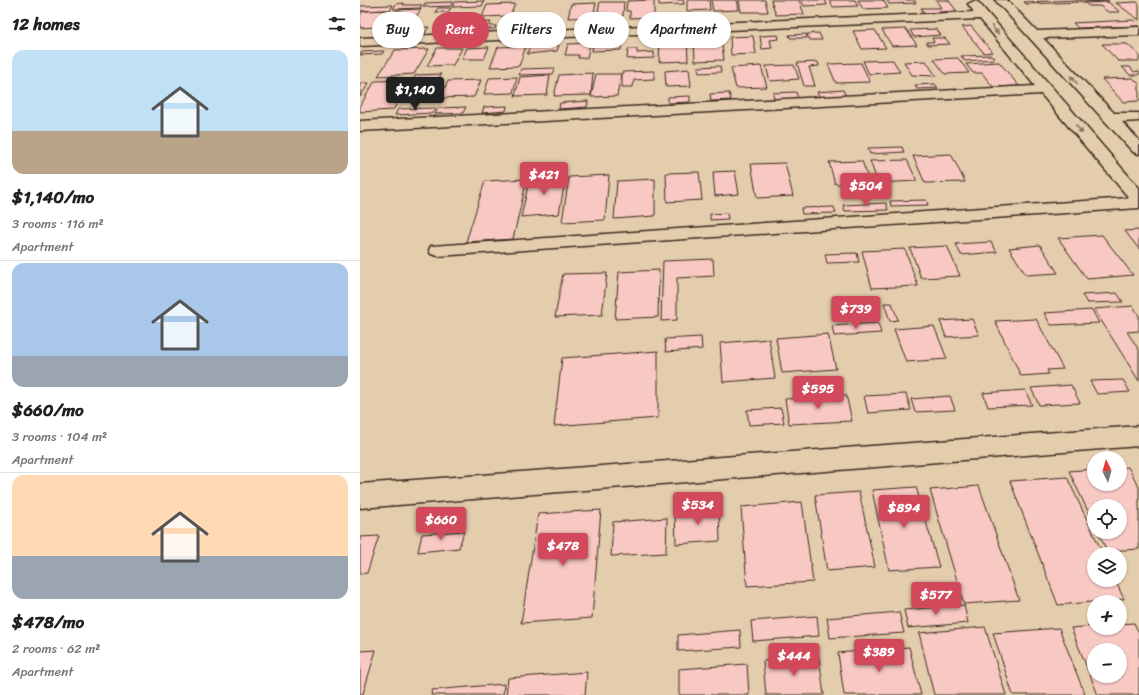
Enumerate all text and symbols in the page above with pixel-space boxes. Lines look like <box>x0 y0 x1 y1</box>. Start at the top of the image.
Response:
text: 12 homes <box>12 9 80 39</box>
chip: Buy <box>372 12 424 48</box>
chip: Rent <box>432 12 489 48</box>
chip: Filters <box>497 12 566 48</box>
chip: New <box>574 12 629 48</box>
chip: Apartment <box>637 12 731 48</box>
icon: filters <box>326 13 348 35</box>
one-way arrow <box>991 24 1000 35</box>
one-way arrow <box>1069 75 1078 85</box>
icon: home <box>144 76 216 148</box>
pin: $1,140 <box>382 77 448 111</box>
text: $1,140 <box>395 78 435 101</box>
one-way arrow <box>1074 124 1083 135</box>
pin: $421 <box>520 162 568 196</box>
text: $421 <box>529 163 559 186</box>
pin: $504 <box>842 173 890 207</box>
text: $504 <box>849 174 883 197</box>
text: $1,140/mo <box>12 182 94 212</box>
text: 3 rooms · 116 m² <box>12 212 104 235</box>
text: Apartment <box>12 235 73 258</box>
icon: home <box>144 289 216 361</box>
pin: $739 <box>832 296 880 330</box>
text: $739 <box>840 297 872 320</box>
pin: $595 <box>794 376 842 410</box>
text: $595 <box>802 377 834 400</box>
text: $660/mo <box>12 395 84 425</box>
text: 3 rooms · 104 m² <box>12 425 107 448</box>
text: Apartment <box>12 448 73 471</box>
north arrow <box>1087 451 1127 491</box>
map controls <box>1087 451 1127 683</box>
pin: $534 <box>674 492 722 526</box>
text: $534 <box>682 493 714 516</box>
pin: $894 <box>880 495 928 529</box>
text: $894 <box>888 496 920 519</box>
button: locate <box>1087 499 1127 539</box>
icon: home <box>144 501 216 573</box>
pin: $660 <box>417 507 465 541</box>
text: $660 <box>425 508 457 531</box>
pin: $478 <box>539 533 587 567</box>
text: $478 <box>547 534 579 557</box>
button: layers <box>1087 547 1127 587</box>
pin: $577 <box>912 582 960 616</box>
text: $577 <box>920 583 952 606</box>
button: + <box>1087 595 1127 635</box>
text: $478/mo <box>12 607 84 637</box>
text: 2 rooms · 62 m² <box>12 637 100 660</box>
pin: $389 <box>855 639 903 673</box>
text: $389 <box>863 640 895 663</box>
pin: $444 <box>770 643 818 677</box>
button: − <box>1087 643 1127 683</box>
text: $444 <box>777 644 811 667</box>
text: Apartment <box>12 660 73 683</box>

